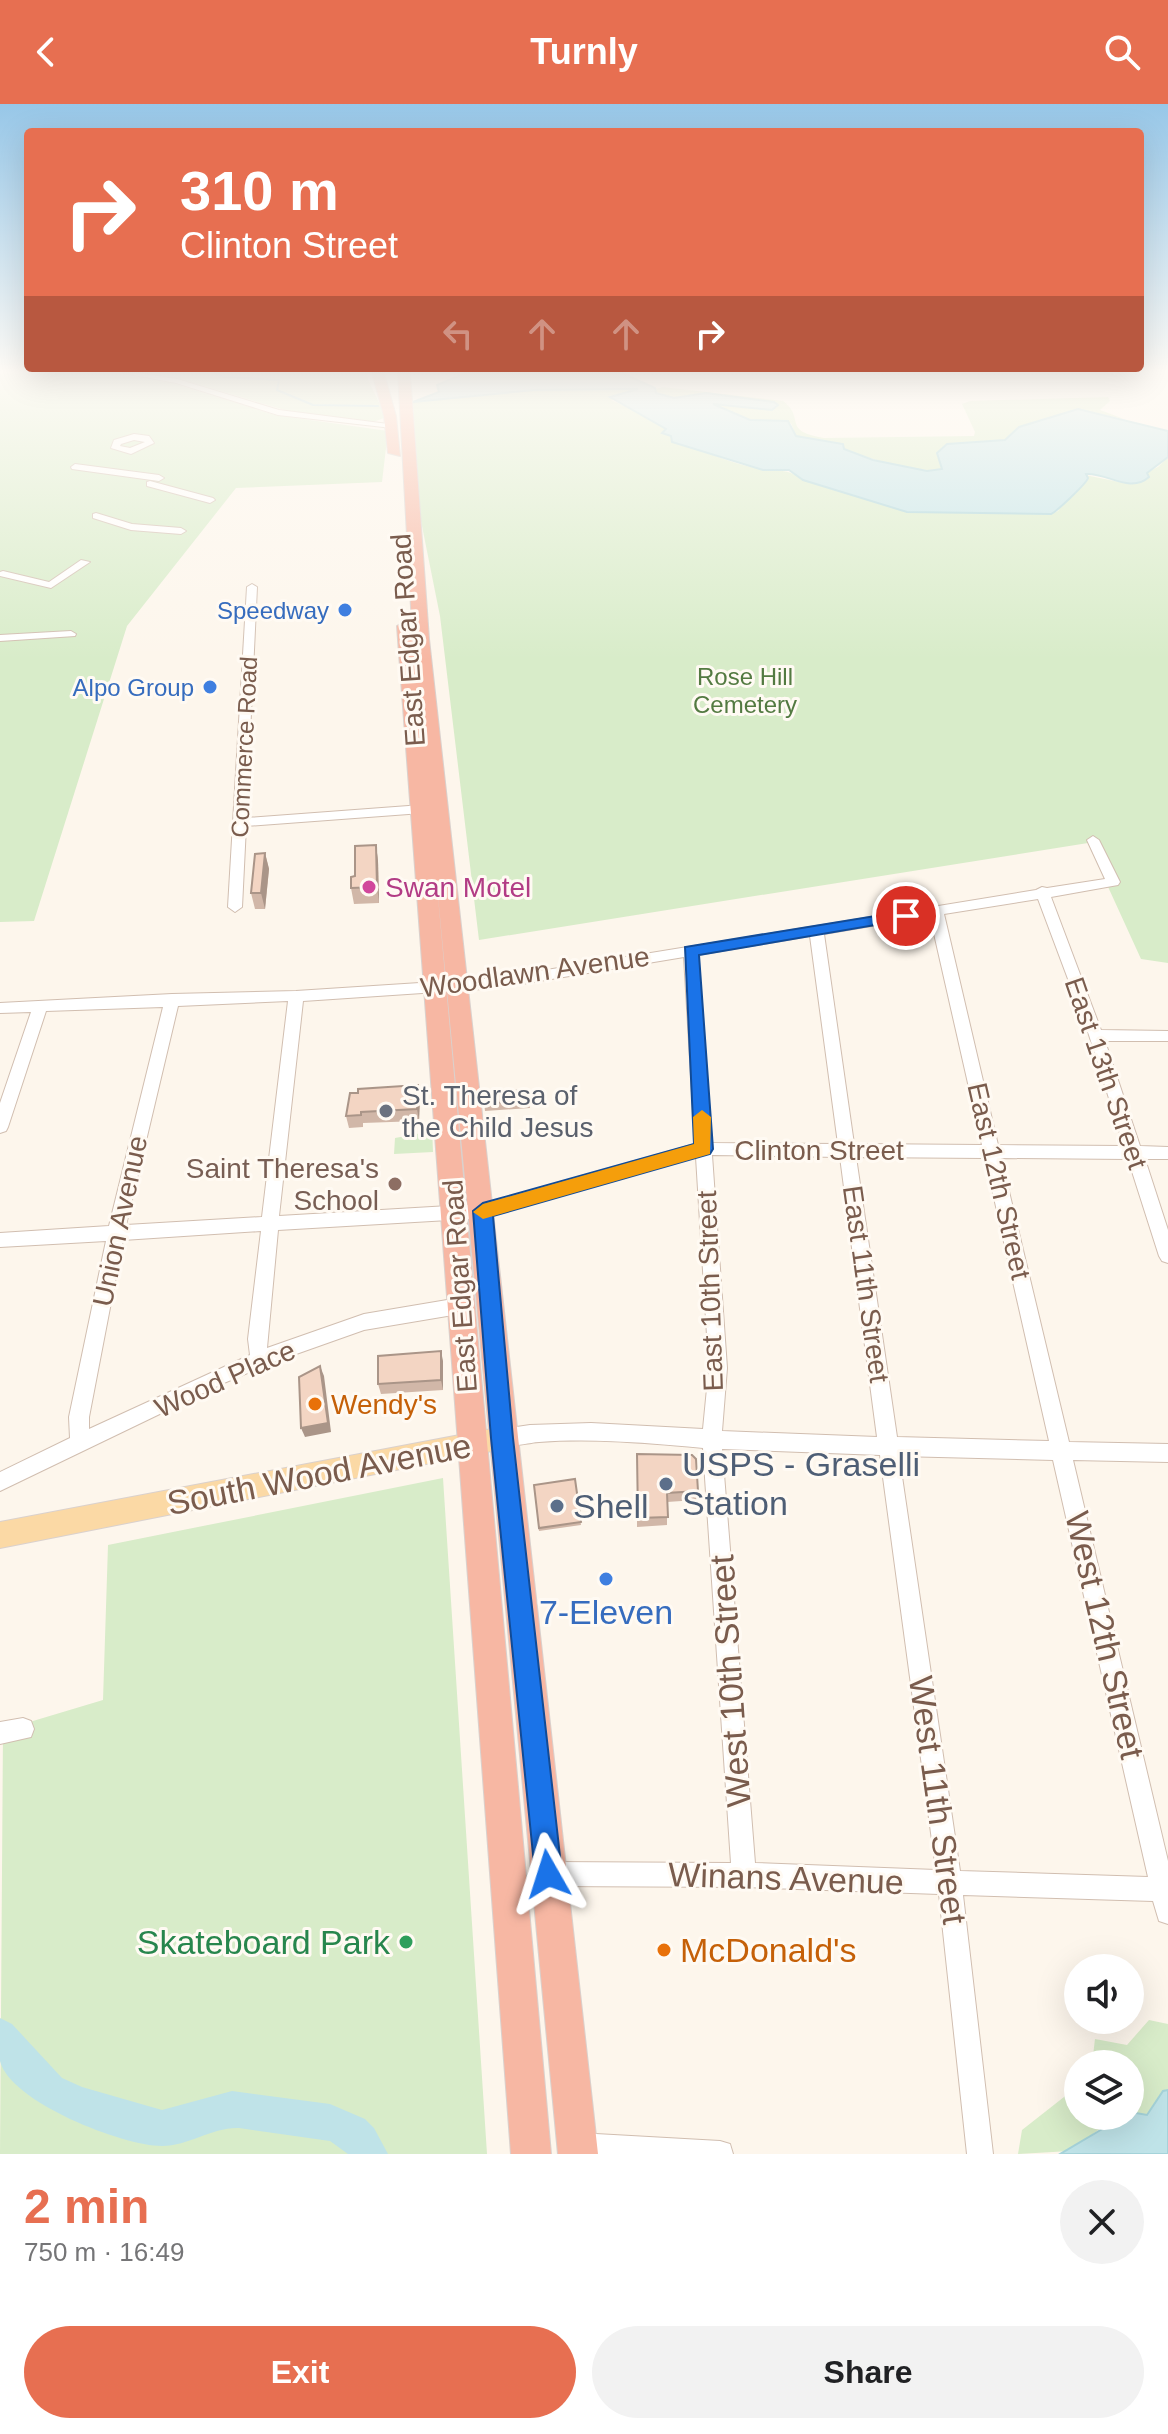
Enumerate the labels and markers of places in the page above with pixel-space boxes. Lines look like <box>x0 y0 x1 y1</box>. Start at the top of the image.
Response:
place label: Speedway <box>217 597 329 624</box>
marker: Speedway <box>336 601 354 619</box>
place label: Alpo Group <box>73 674 194 701</box>
marker: Alpo Group <box>201 678 219 696</box>
place label: Swan Motel <box>385 872 531 903</box>
marker: Swan Motel <box>360 878 378 896</box>
pin <box>872 882 940 950</box>
place label: St. Theresa of the Child Jesus <box>402 1080 593 1143</box>
marker: St. Theresa of the Child Jesus <box>377 1102 395 1120</box>
place label: Saint Theresa's School <box>186 1153 379 1216</box>
marker: Saint Theresa's School <box>386 1175 404 1193</box>
place label: Wendy's <box>331 1389 437 1420</box>
marker: Wendy's <box>306 1395 324 1413</box>
place label: USPS - Graselli Station <box>682 1445 920 1522</box>
marker: USPS - Graselli Station <box>657 1475 675 1493</box>
place label: Shell <box>573 1487 649 1525</box>
marker: Shell <box>548 1497 566 1515</box>
marker: 7-Eleven <box>597 1570 615 1588</box>
place label: 7-Eleven <box>539 1593 673 1631</box>
place label: Skateboard Park <box>137 1923 391 1961</box>
place label: McDonald's <box>680 1931 857 1969</box>
marker: Skateboard Park <box>397 1933 415 1951</box>
marker: McDonald's <box>655 1941 673 1959</box>

